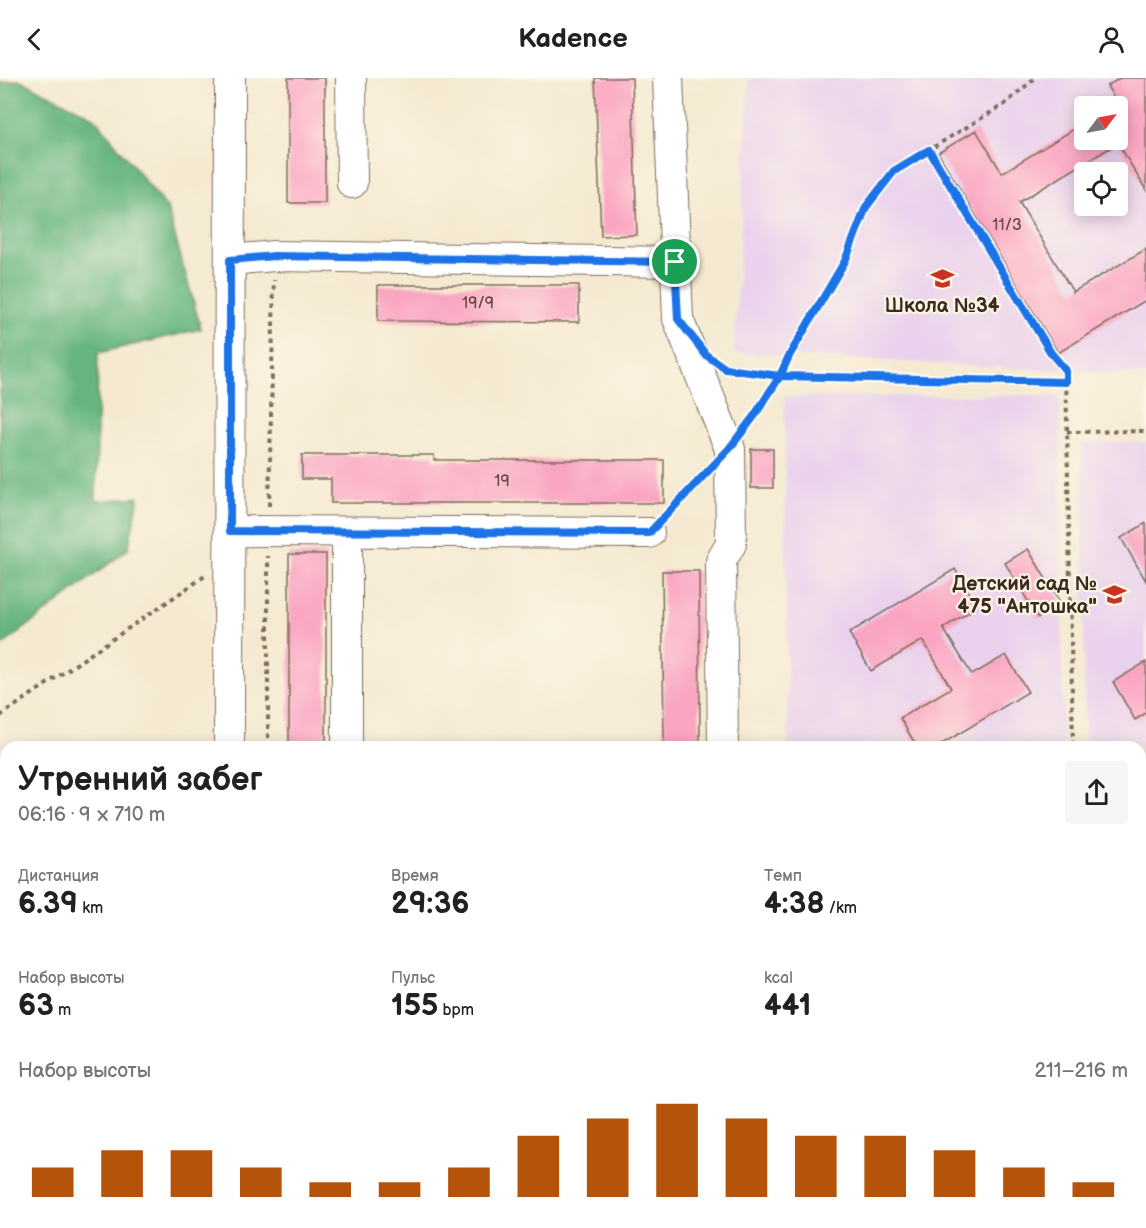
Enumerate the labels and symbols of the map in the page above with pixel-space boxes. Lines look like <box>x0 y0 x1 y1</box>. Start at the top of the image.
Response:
north arrow <box>1074 96 1128 150</box>
house number: 11/3 <box>992 216 1022 235</box>
pin <box>649 236 700 287</box>
school or university icon: Школа №34 <box>929 266 955 292</box>
house number: 19/9 <box>462 294 494 313</box>
place label: Школа №34 <box>884 294 1000 318</box>
house number: 19 <box>494 472 510 491</box>
place label: Детский сад № 475 "Антошка" <box>952 572 1097 619</box>
school or university icon: Детский сад № 475 "Антошка" <box>1102 582 1128 608</box>

